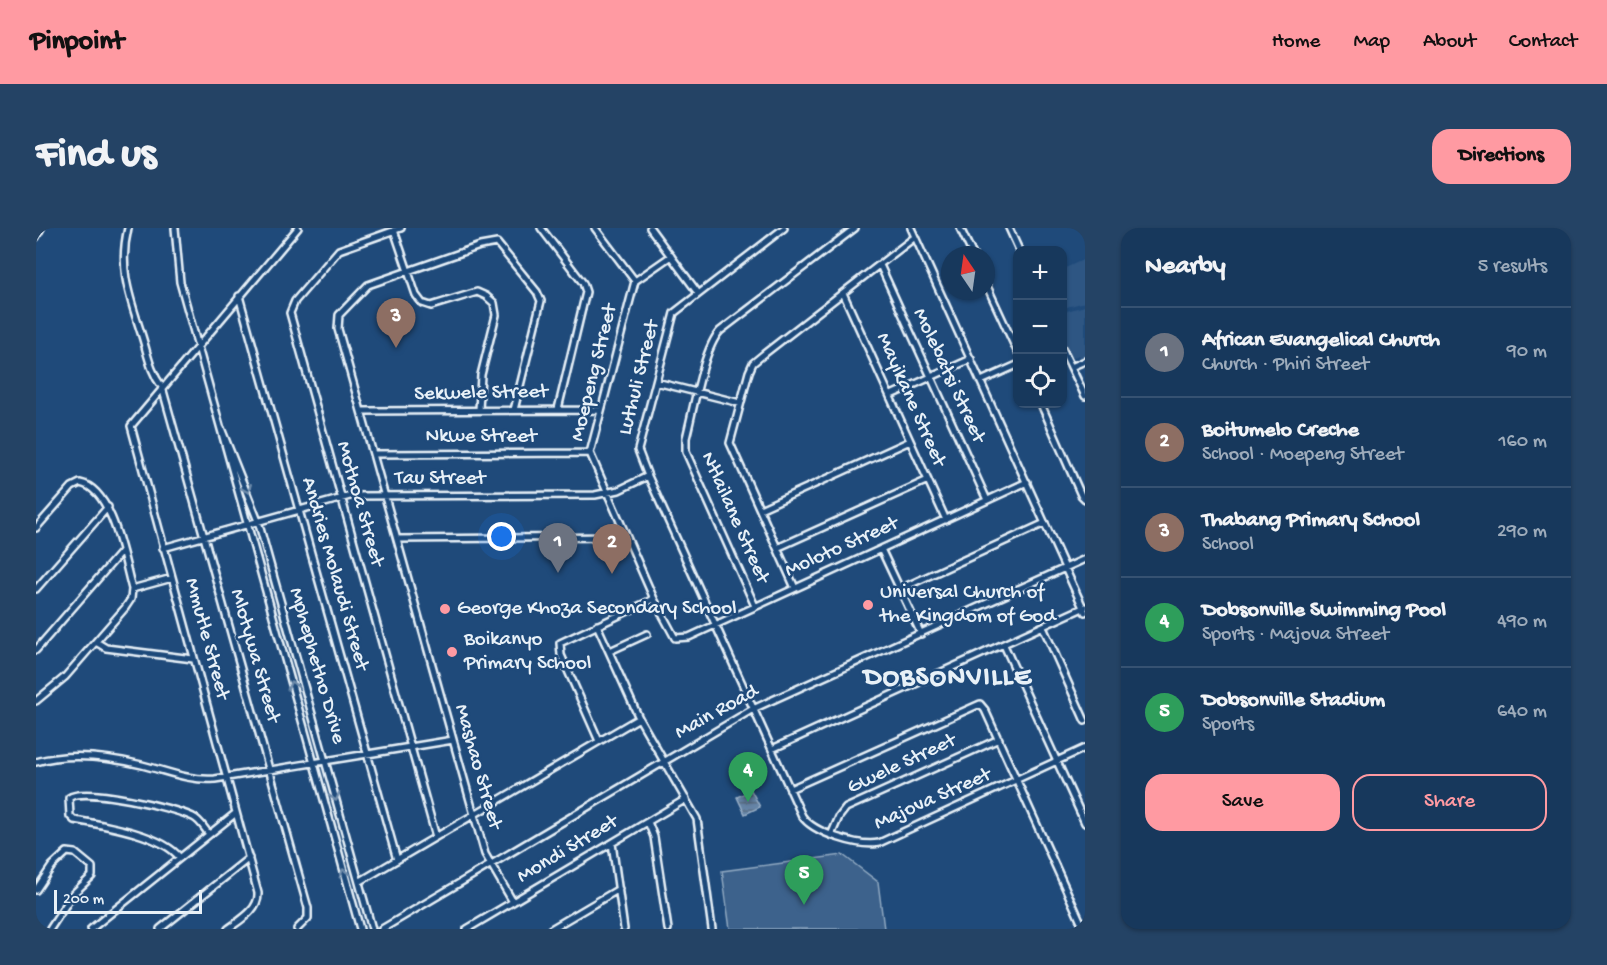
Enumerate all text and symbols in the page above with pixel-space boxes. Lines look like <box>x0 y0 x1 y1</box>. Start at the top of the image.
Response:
text: Pinpoint <box>30 26 124 59</box>
text: Home <box>1272 30 1320 55</box>
text: Map <box>1353 30 1390 55</box>
text: About <box>1423 30 1476 55</box>
text: Contact <box>1509 30 1577 55</box>
button: Directions <box>1432 129 1571 184</box>
text: Find us <box>36 132 156 181</box>
north arrow <box>941 246 995 300</box>
map controls <box>1013 246 1067 408</box>
button: + <box>1013 246 1067 300</box>
text: Nearby <box>1145 252 1226 283</box>
text: 5 results <box>1478 256 1547 279</box>
pin: 3 <box>376 298 416 348</box>
street label: Moepeng Street <box>566 300 625 444</box>
button: − <box>1013 300 1067 354</box>
street label: Molebatsi Street <box>906 305 991 449</box>
street label: Luthuli Street <box>614 316 667 438</box>
text: African Evangelical Church <box>1202 328 1440 354</box>
street label: Mayikane Street <box>869 329 952 473</box>
text: 1 <box>1160 341 1169 364</box>
text: 90 m <box>1507 341 1547 364</box>
button: locate <box>1013 354 1067 408</box>
text: Church · Phiri Street <box>1202 354 1369 377</box>
street label: Sekwele Street <box>414 380 550 408</box>
text: Boitumelo Creche <box>1202 418 1359 444</box>
street label: Nkwe Street <box>425 425 539 450</box>
text: 2 <box>1160 431 1169 454</box>
text: 160 m <box>1498 431 1547 454</box>
street label: Mothoa Street <box>329 439 389 572</box>
text: School · Moepeng Street <box>1202 444 1403 467</box>
street label: Ntlailane Street <box>694 448 775 590</box>
street label: Tau Street <box>394 467 488 492</box>
street label: Andries Molaudi Street <box>294 475 374 676</box>
one-way arrow <box>239 483 252 494</box>
text: Thabang Primary School <box>1202 508 1420 534</box>
street label: Moloto Street <box>781 511 905 584</box>
text: 3 <box>1159 521 1170 544</box>
text: 290 m <box>1497 521 1547 544</box>
your location <box>487 522 516 551</box>
pin: 1 <box>538 524 578 573</box>
pin: 2 <box>592 524 632 574</box>
text: School <box>1202 534 1254 557</box>
street label: Mmutle Street <box>178 576 235 705</box>
place label: Universal Church of the Kingdom of God <box>878 581 1057 630</box>
street label: Mphephetho Drive <box>282 585 351 748</box>
street label: Mlotywa Street <box>223 586 286 728</box>
place label: George Khoza Secondary School <box>457 597 737 622</box>
marker: Universal Church of the Kingdom of God <box>861 598 875 612</box>
text: Dobsonville Swimming Pool <box>1202 598 1446 624</box>
marker: George Khoza Secondary School <box>438 602 452 616</box>
text: 4 <box>1160 611 1169 634</box>
text: 490 m <box>1497 611 1547 634</box>
text: Sports · Majova Street <box>1202 624 1389 647</box>
place label: Boikanyo Primary School <box>463 628 591 677</box>
marker: Boikanyo Primary School <box>445 645 459 659</box>
district label: DOBSONVILLE <box>862 663 1033 695</box>
street label: Main Road <box>671 679 765 746</box>
one-way arrow <box>286 680 299 690</box>
text: Dobsonville Stadium <box>1202 688 1385 714</box>
text: 5 <box>1159 701 1170 724</box>
text: 640 m <box>1497 701 1547 724</box>
street label: Mashao Street <box>447 702 507 835</box>
text: Sports <box>1202 714 1254 737</box>
street label: Gwele Street <box>844 728 962 801</box>
pin: 4 <box>728 752 768 802</box>
street label: Majova Street <box>871 762 997 837</box>
button: Save <box>1145 774 1340 831</box>
button: Share <box>1352 774 1547 831</box>
one-way arrow <box>328 791 340 802</box>
street label: Mondi Street <box>513 809 625 890</box>
pin: 5 <box>784 856 824 905</box>
one-way arrow <box>339 868 352 878</box>
scale bar <box>54 887 202 914</box>
text: 200 m <box>63 891 104 910</box>

